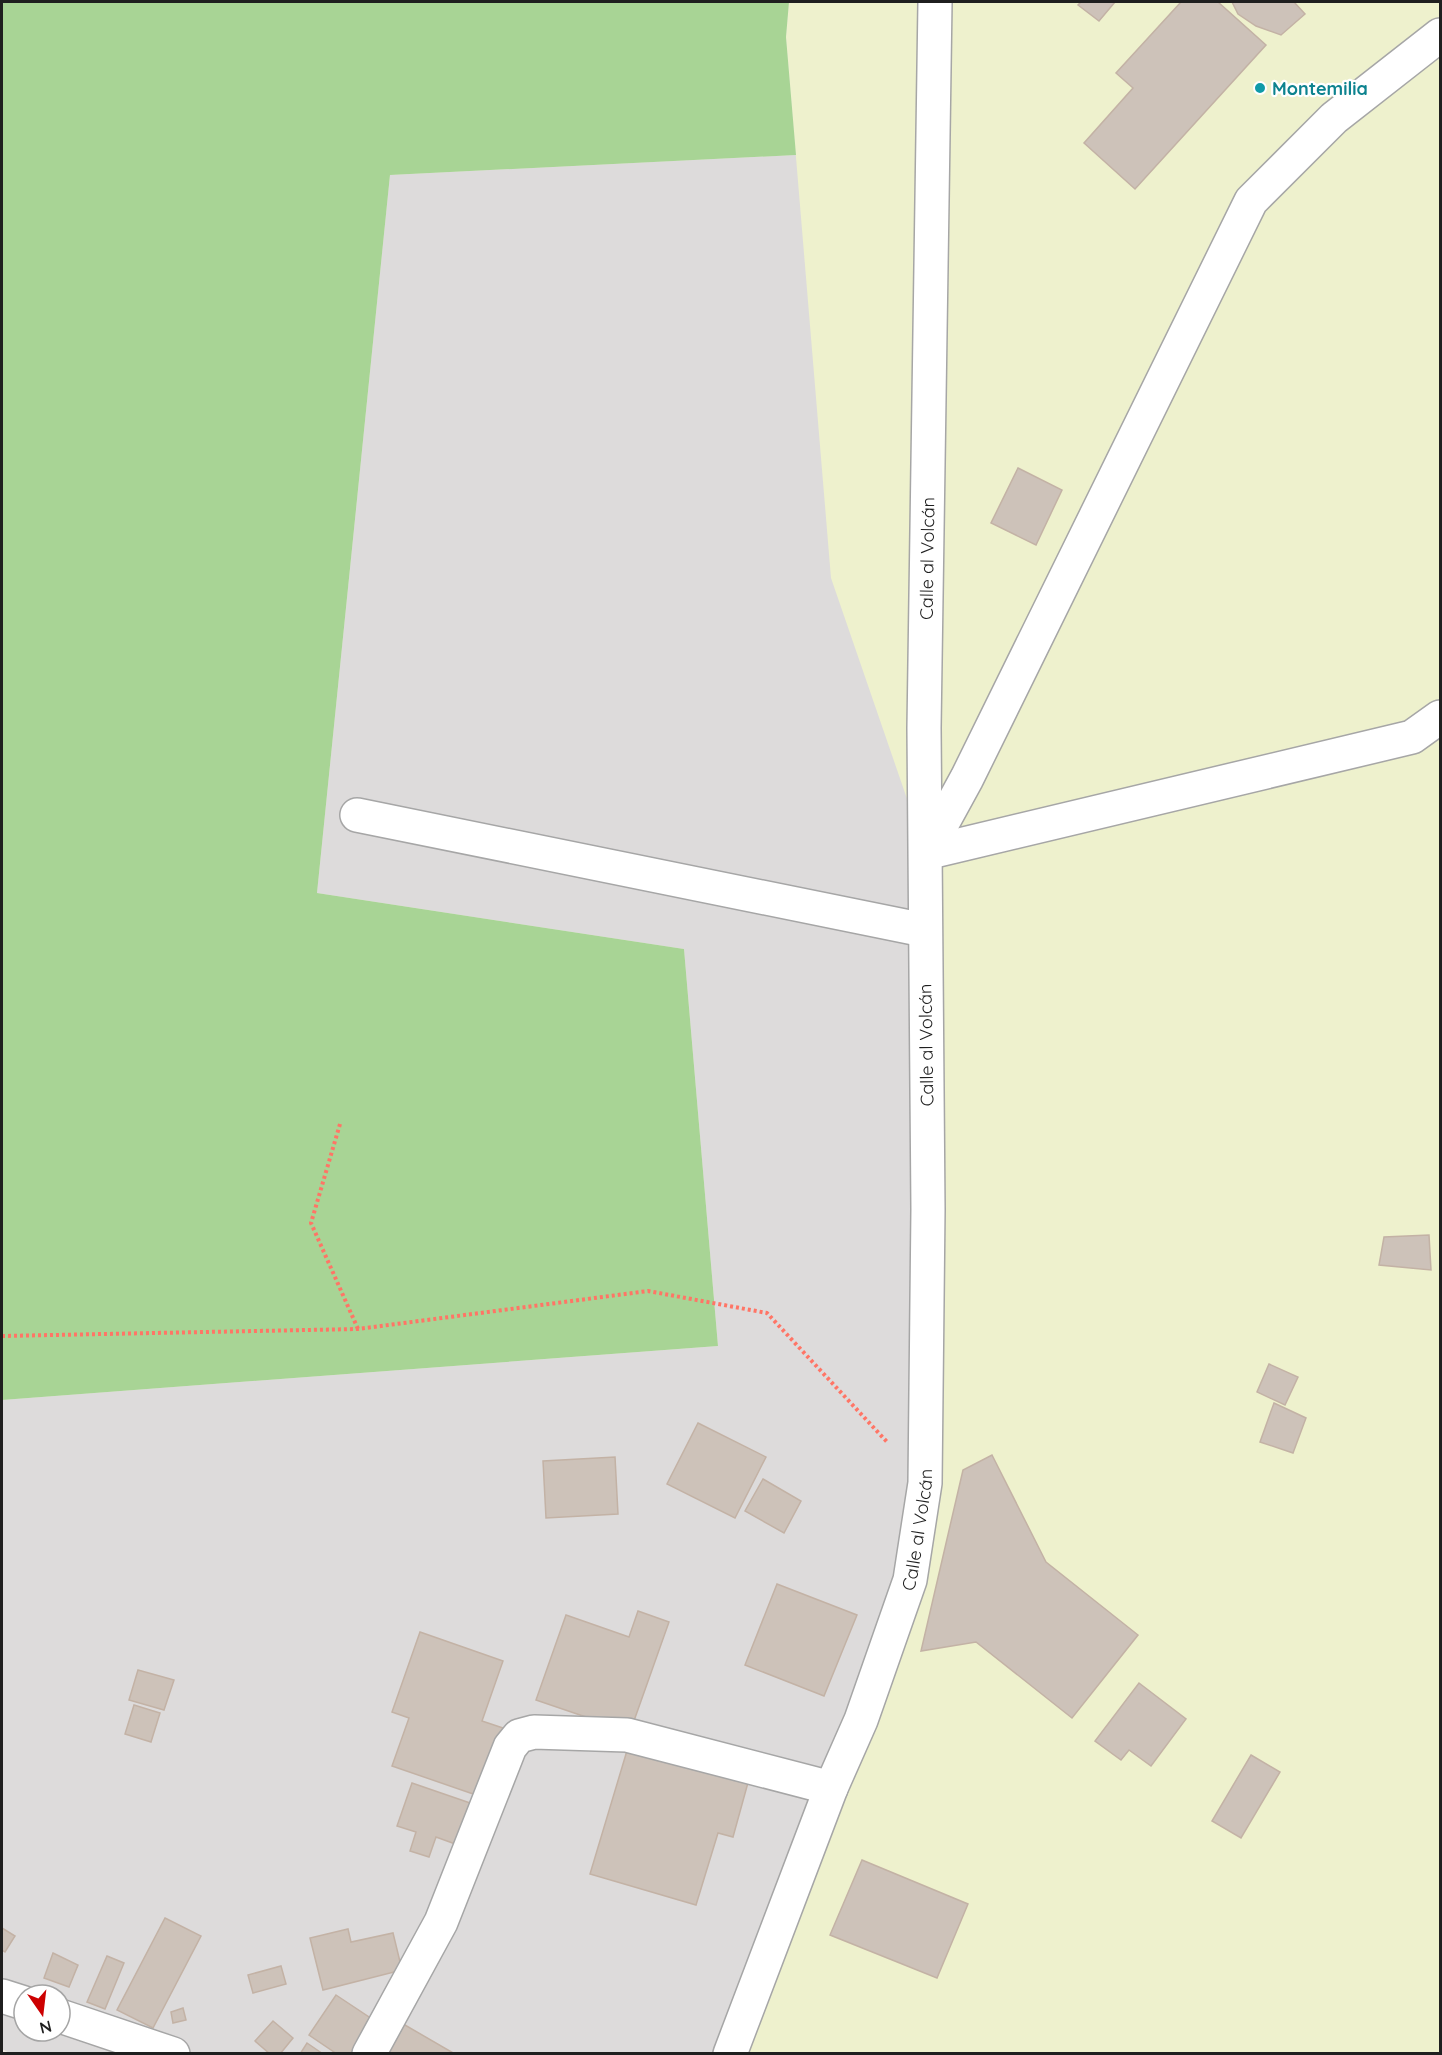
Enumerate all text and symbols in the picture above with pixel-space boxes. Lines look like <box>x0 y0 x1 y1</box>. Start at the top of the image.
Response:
place label: Montemilia <box>1272 77 1368 100</box>
marker: Montemilia <box>1253 81 1267 95</box>
street label: Calle al Volcán <box>914 497 939 620</box>
street label: Calle al Volcán <box>913 983 939 1107</box>
street label: Calle al Volcán <box>896 1469 937 1594</box>
north arrow <box>12 1983 72 2043</box>
text: N <box>38 2016 54 2039</box>

